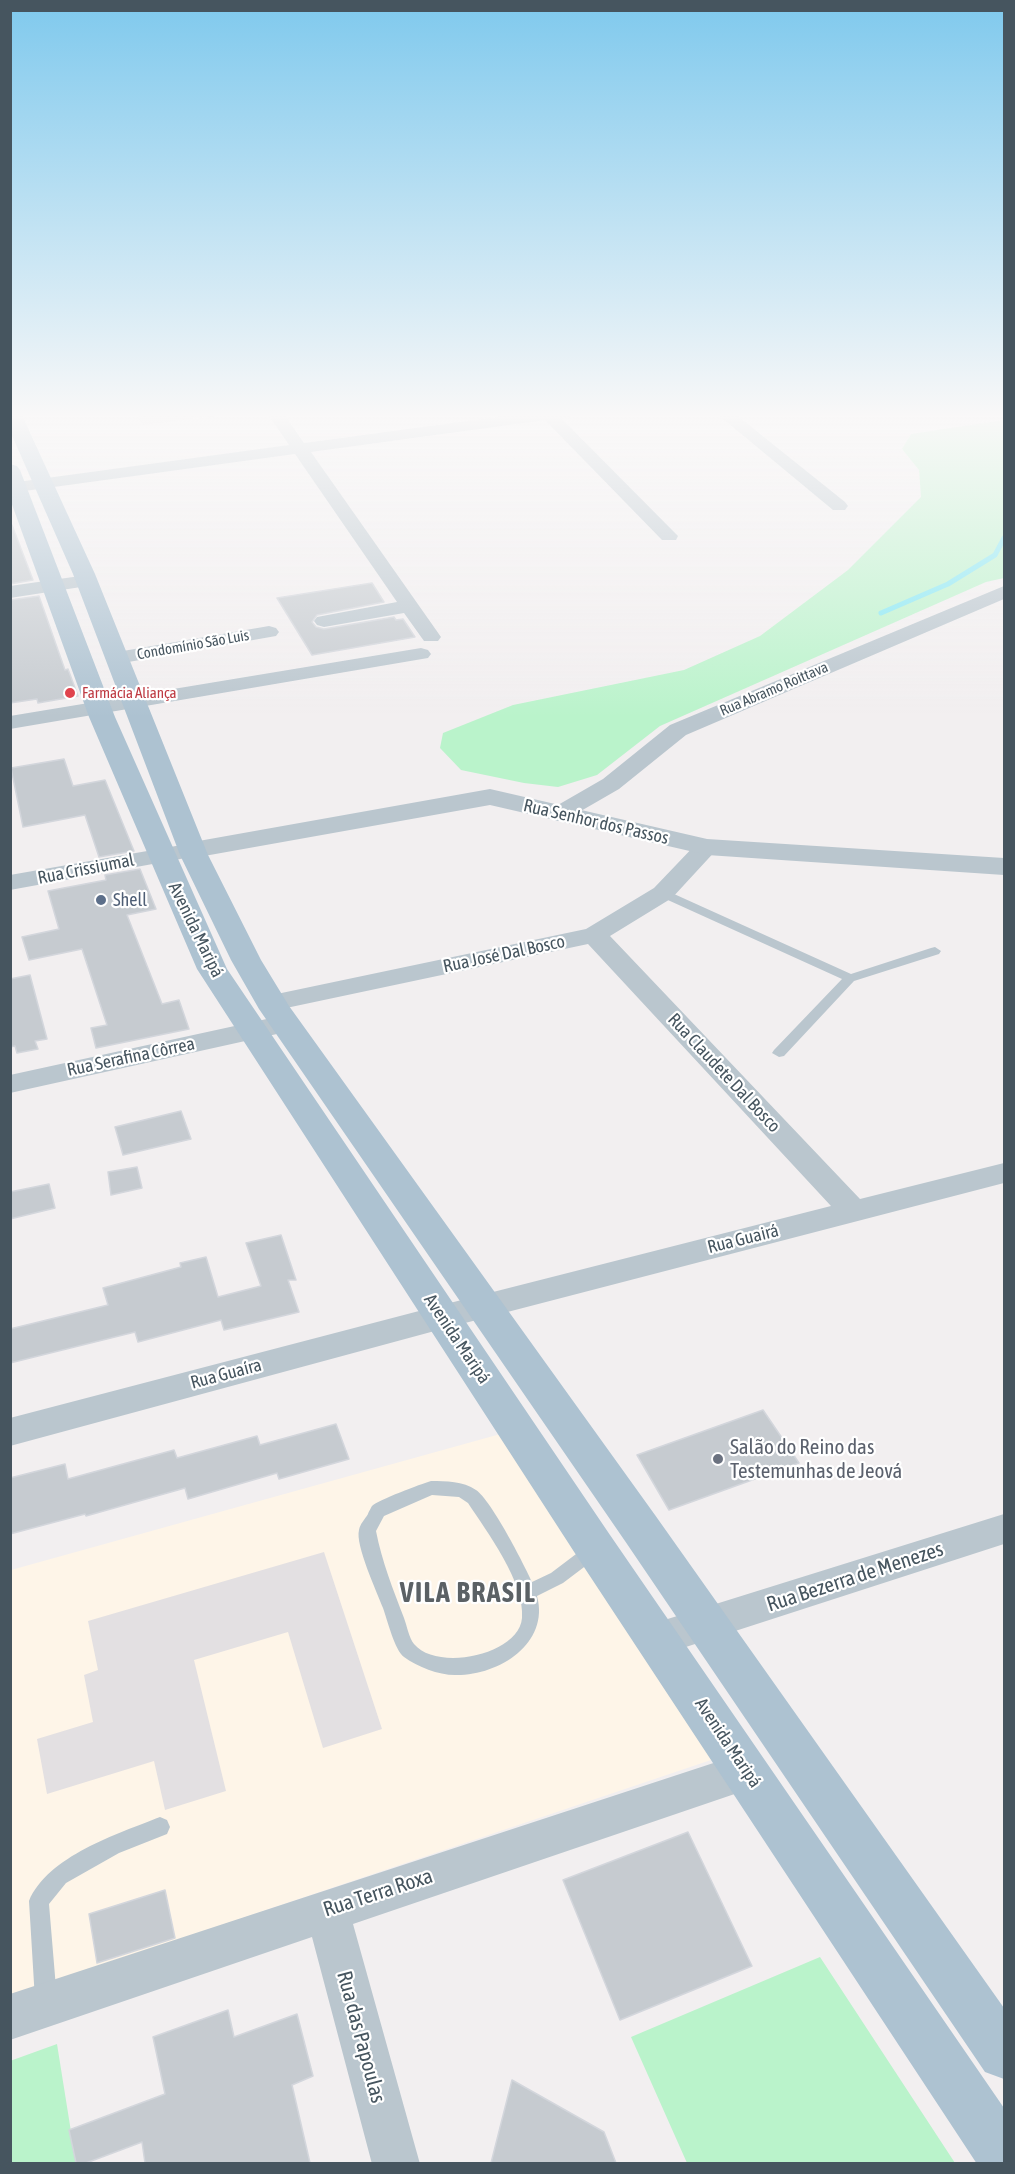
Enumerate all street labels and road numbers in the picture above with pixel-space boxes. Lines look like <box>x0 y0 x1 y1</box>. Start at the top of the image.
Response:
street label: Condomínio São Luis <box>136 626 250 664</box>
street label: Rua Abramo Roittava <box>717 658 831 720</box>
street label: Rua Senhor dos Passos <box>521 795 671 849</box>
street label: Rua Crissiumal <box>36 849 136 889</box>
street label: Avenida Maripá <box>164 879 228 981</box>
street label: Rua José Dal Bosco <box>441 931 567 977</box>
street label: Rua Claudete Dal Bosco <box>663 1009 785 1137</box>
street label: Rua Serafina Côrrea <box>65 1033 197 1081</box>
street label: Rua Guairá <box>705 1220 781 1258</box>
street label: Avenida Maripá <box>419 1290 495 1388</box>
street label: Rua Guaíra <box>188 1354 264 1394</box>
street label: Rua Bezerra de Menezes <box>763 1537 947 1617</box>
street label: Avenida Maripá <box>690 1694 766 1792</box>
street label: Rua Terra Roxa <box>320 1863 436 1923</box>
street label: Rua das Papoulas <box>331 1968 391 2106</box>

